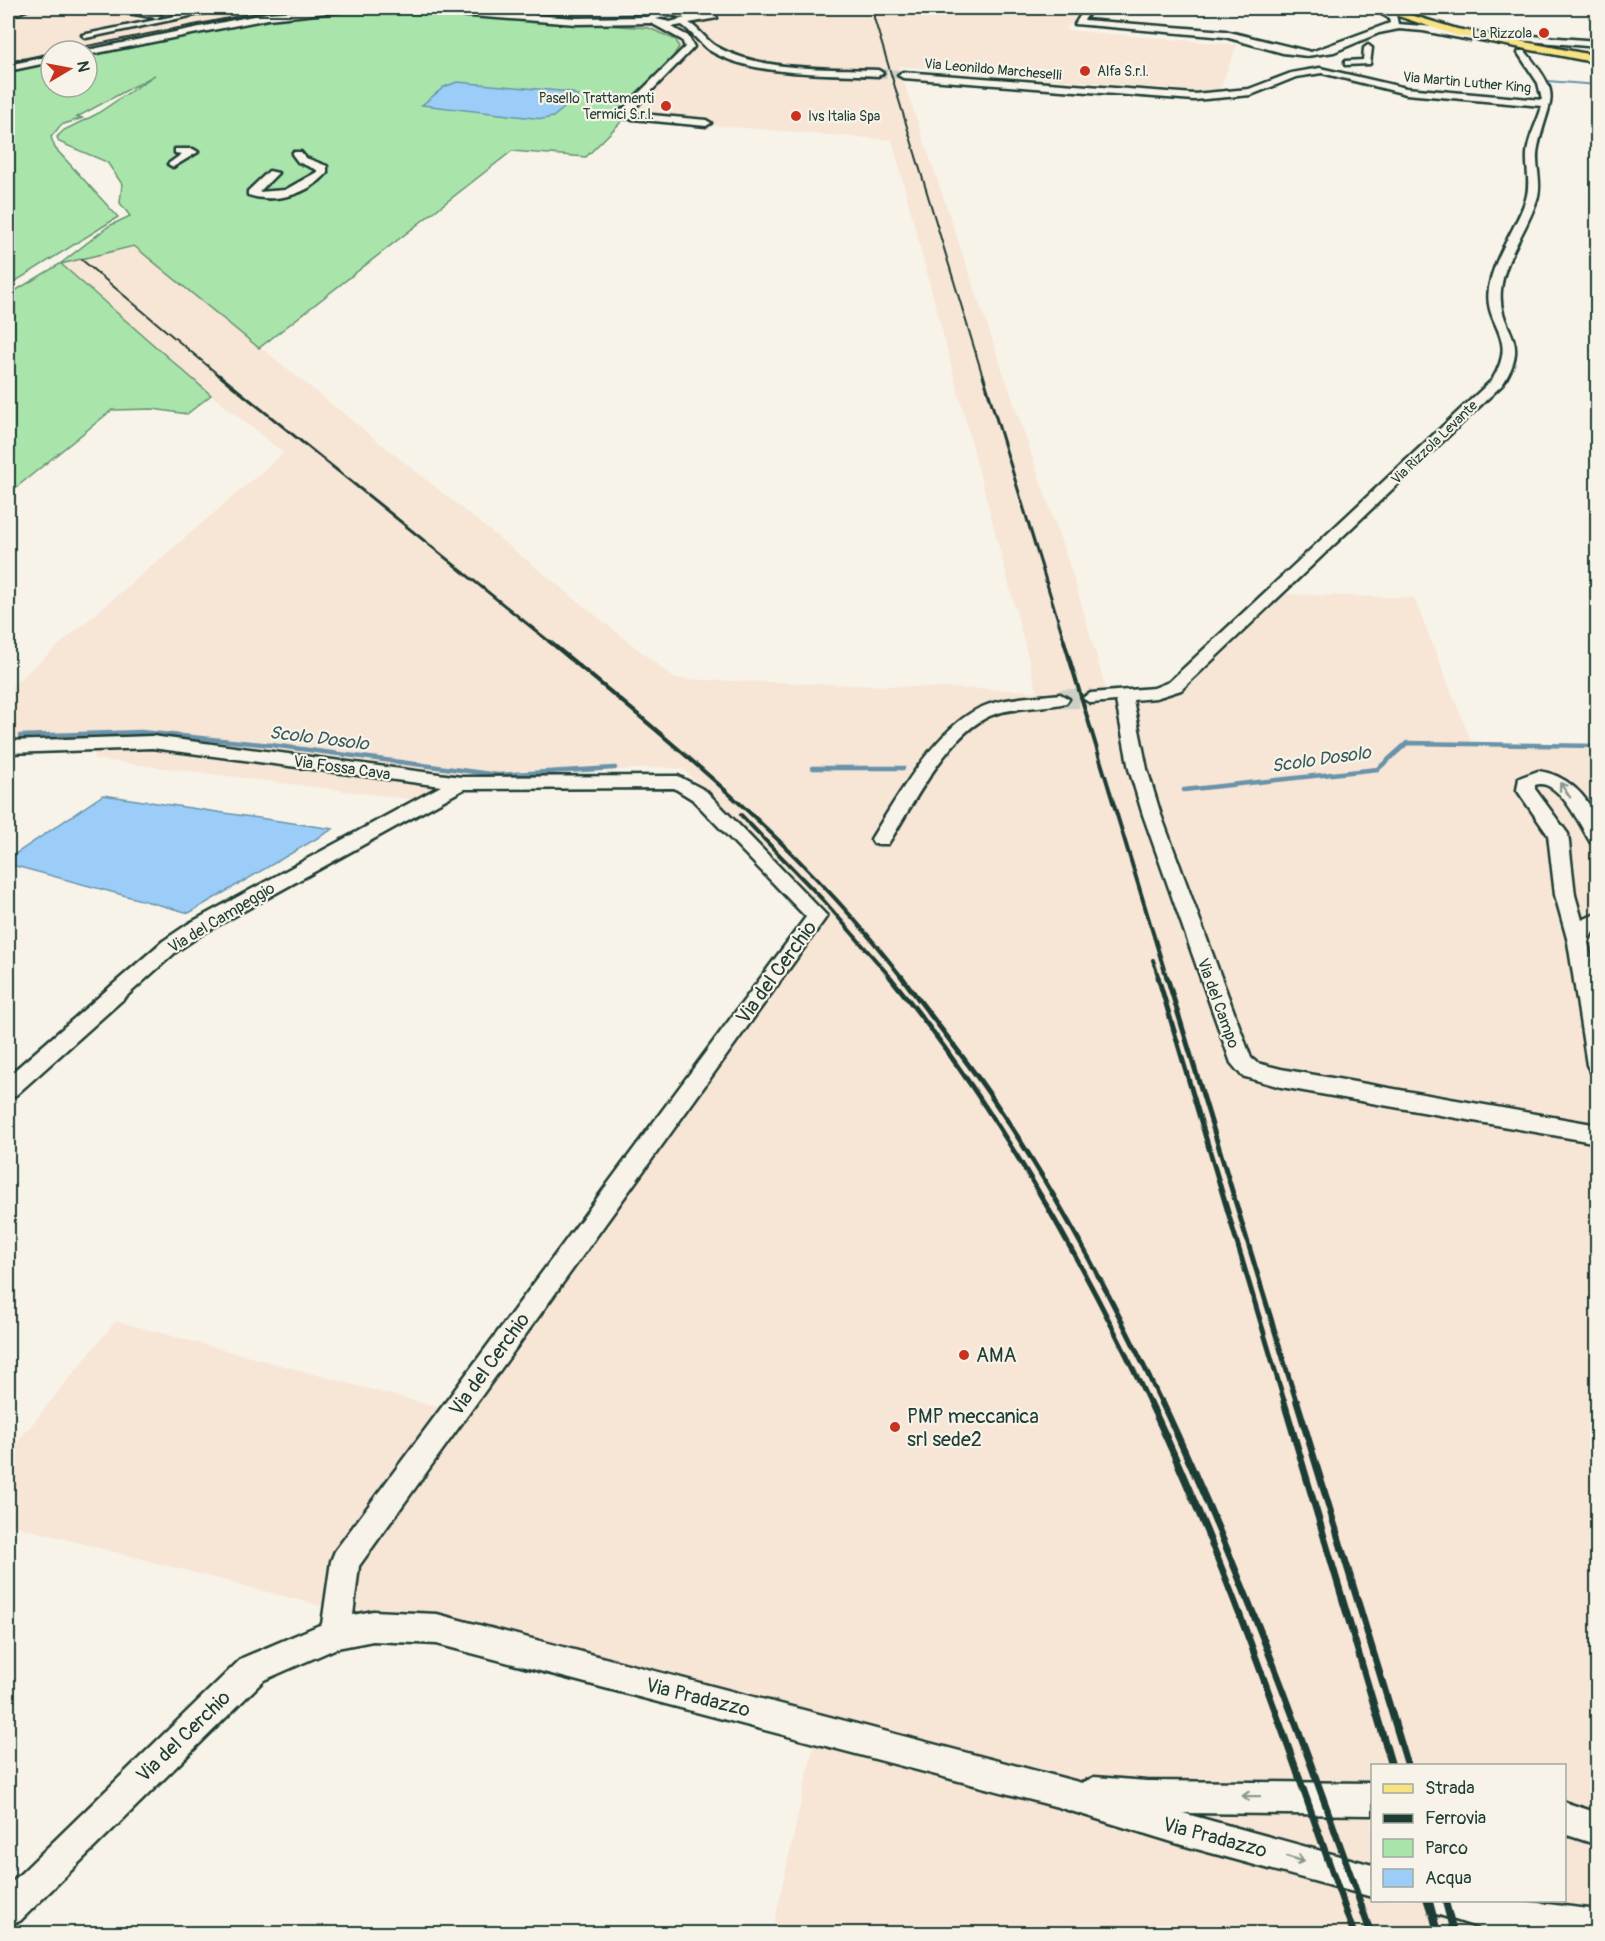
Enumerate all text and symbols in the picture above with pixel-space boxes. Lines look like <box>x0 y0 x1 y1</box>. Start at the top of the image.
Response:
place label: La Rizzola <box>1472 25 1532 42</box>
marker: La Rizzola <box>1537 26 1551 40</box>
north arrow <box>39 39 99 99</box>
street label: Via Leonildo Marcheselli <box>923 55 1063 84</box>
text: N <box>72 60 94 74</box>
place label: Alfa S.r.l. <box>1097 63 1149 80</box>
marker: Alfa S.r.l. <box>1078 64 1092 78</box>
street label: Via Martin Luther King <box>1402 68 1532 97</box>
place label: Pasello Trattamenti Termici S.r.l. <box>539 90 655 123</box>
marker: Pasello Trattamenti Termici S.r.l. <box>659 99 673 113</box>
place label: Ivs Italia Spa <box>808 108 880 125</box>
marker: Ivs Italia Spa <box>789 109 803 123</box>
street label: Via Rizzola Levante <box>1388 397 1481 488</box>
water label: Scolo Dosolo <box>268 721 371 756</box>
water label: Scolo Dosolo <box>1270 741 1373 778</box>
street label: Via Fossa Cava <box>292 751 392 785</box>
one-way arrow <box>1559 782 1571 798</box>
street label: Via del Campeggio <box>164 878 279 958</box>
street label: Via del Cerchio <box>731 916 822 1029</box>
street label: Via del Campo <box>1193 956 1244 1051</box>
street label: Via del Cerchio <box>444 1308 535 1421</box>
place label: AMA <box>976 1343 1016 1368</box>
marker: AMA <box>957 1348 971 1362</box>
place label: PMP meccanica srl sede2 <box>907 1404 1039 1452</box>
marker: PMP meccanica srl sede2 <box>888 1420 902 1434</box>
street label: Via Pradazzo <box>643 1672 753 1723</box>
street label: Via del Cerchio <box>131 1685 236 1788</box>
legend <box>1371 1764 1566 1902</box>
text: Strada <box>1425 1777 1475 1800</box>
one-way arrow <box>1242 1791 1262 1802</box>
text: Ferrovia <box>1425 1807 1486 1830</box>
street label: Via Pradazzo <box>1160 1812 1270 1863</box>
text: Parco <box>1425 1837 1468 1860</box>
one-way arrow <box>1286 1854 1305 1865</box>
text: Acqua <box>1425 1867 1472 1890</box>

